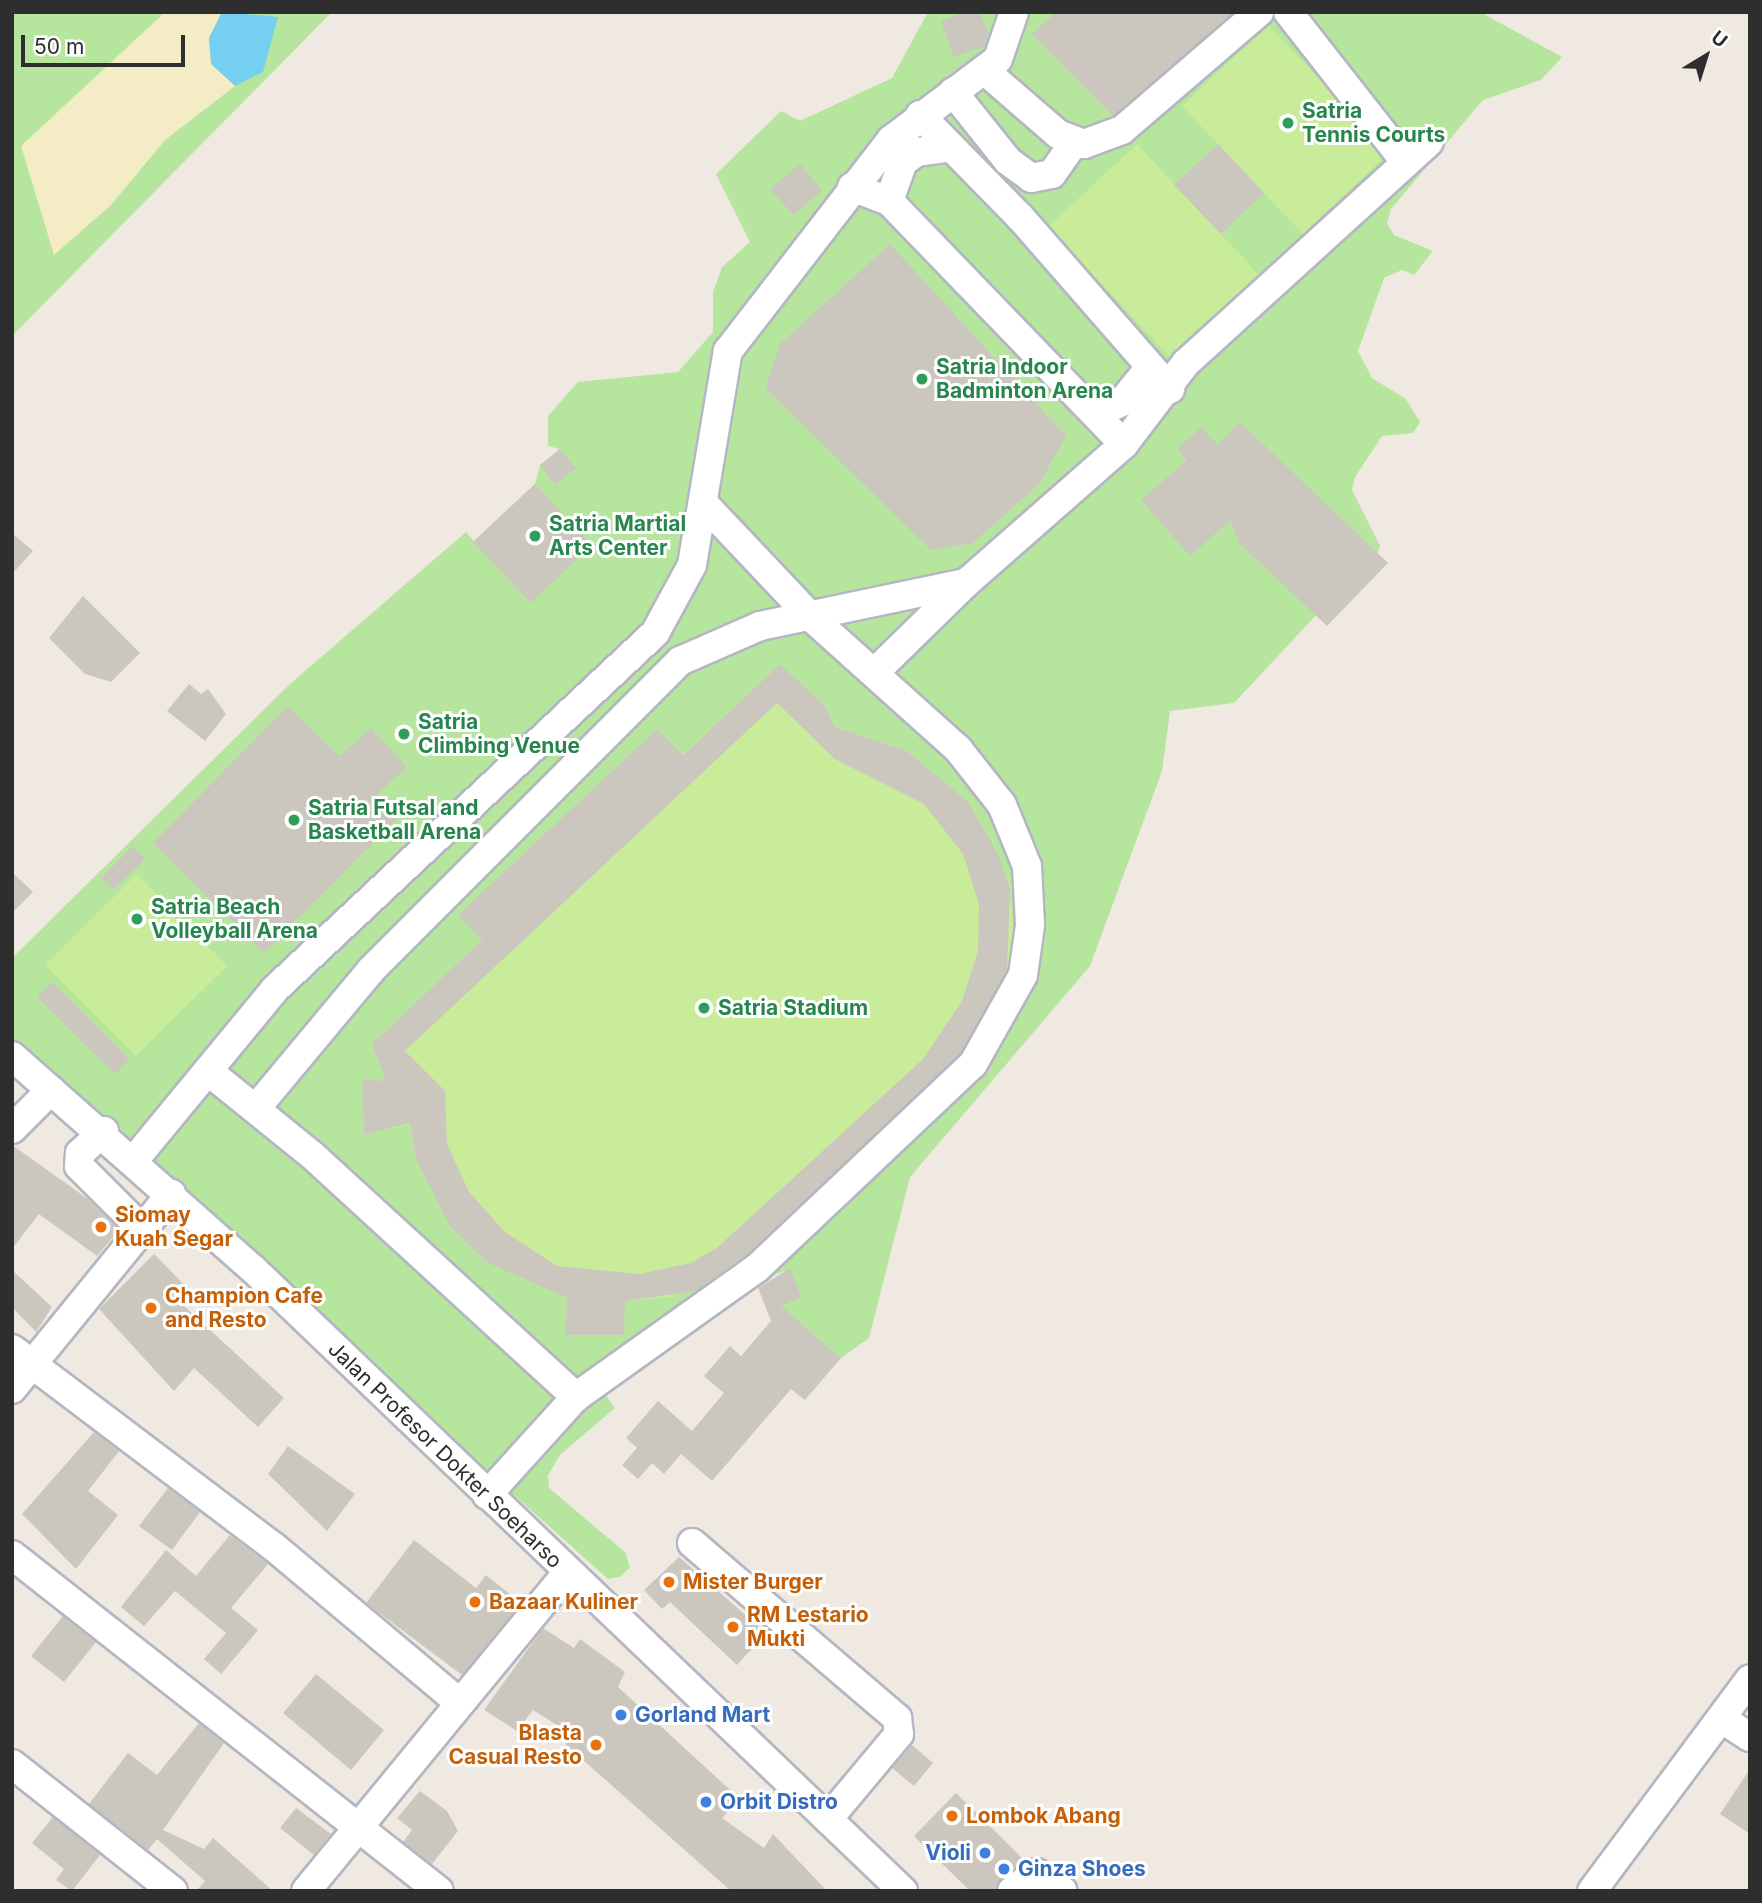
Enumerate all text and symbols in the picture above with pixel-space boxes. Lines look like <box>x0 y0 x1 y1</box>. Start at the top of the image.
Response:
scale bar <box>24 21 189 65</box>
north arrow <box>1671 21 1741 91</box>
text: U <box>1707 26 1732 52</box>
text: 50 m <box>34 34 84 59</box>
place label: Satria Tennis Courts <box>1302 98 1445 148</box>
marker: Satria Tennis Courts <box>1280 115 1296 131</box>
place label: Satria Indoor Badminton Arena <box>936 354 1113 404</box>
marker: Satria Indoor Badminton Arena <box>914 371 930 387</box>
place label: Satria Martial Arts Center <box>549 511 686 561</box>
marker: Satria Martial Arts Center <box>527 528 543 544</box>
place label: Satria Climbing Venue <box>418 709 580 759</box>
marker: Satria Climbing Venue <box>396 726 412 742</box>
place label: Satria Futsal and Basketball Arena <box>308 795 481 845</box>
marker: Satria Futsal and Basketball Arena <box>286 812 302 828</box>
place label: Satria Beach Volleyball Arena <box>151 894 318 944</box>
marker: Satria Beach Volleyball Arena <box>129 911 145 927</box>
place label: Satria Stadium <box>718 995 868 1021</box>
marker: Satria Stadium <box>696 1000 712 1016</box>
place label: Siomay Kuah Segar <box>115 1202 233 1252</box>
marker: Siomay Kuah Segar <box>93 1219 109 1235</box>
place label: Champion Cafe and Resto <box>165 1283 323 1333</box>
marker: Champion Cafe and Resto <box>143 1300 159 1316</box>
street label: Jalan Profesor Dokter Soeharso <box>323 1336 567 1574</box>
place label: Mister Burger <box>683 1569 823 1595</box>
marker: Mister Burger <box>661 1574 677 1590</box>
place label: Bazaar Kuliner <box>489 1589 638 1615</box>
marker: Bazaar Kuliner <box>467 1594 483 1610</box>
place label: RM Lestario Mukti <box>747 1602 869 1652</box>
marker: RM Lestario Mukti <box>725 1619 741 1635</box>
place label: Gorland Mart <box>635 1702 770 1728</box>
marker: Gorland Mart <box>613 1707 629 1723</box>
place label: Blasta Casual Resto <box>448 1720 582 1770</box>
marker: Blasta Casual Resto <box>588 1737 604 1753</box>
place label: Orbit Distro <box>720 1789 838 1815</box>
marker: Orbit Distro <box>698 1794 714 1810</box>
place label: Lombok Abang <box>966 1803 1121 1829</box>
marker: Lombok Abang <box>944 1808 960 1824</box>
place label: Violi <box>925 1840 971 1866</box>
marker: Violi <box>977 1845 993 1861</box>
place label: Ginza Shoes <box>1018 1856 1146 1882</box>
marker: Ginza Shoes <box>996 1861 1012 1877</box>

